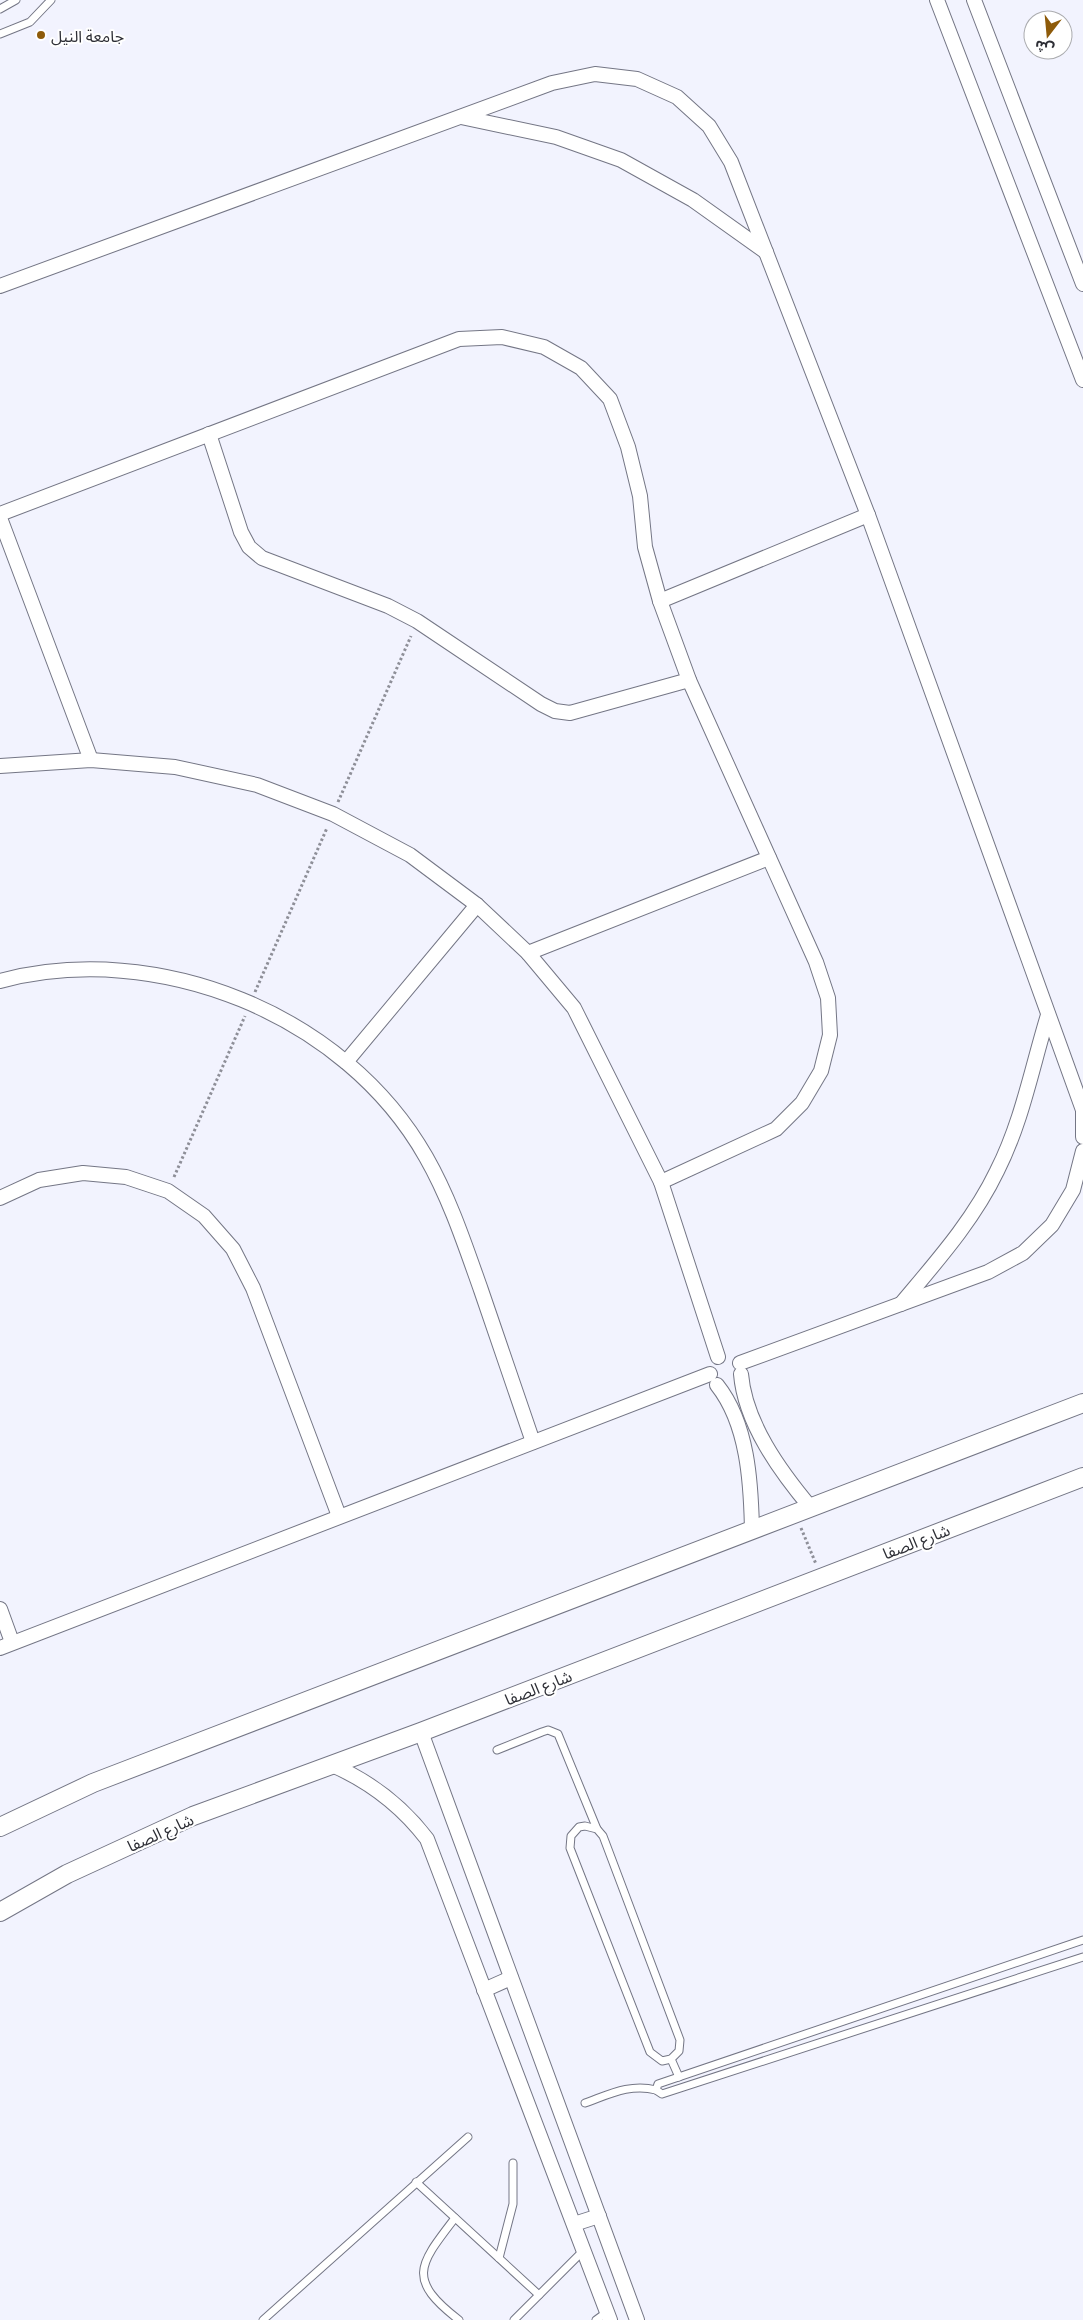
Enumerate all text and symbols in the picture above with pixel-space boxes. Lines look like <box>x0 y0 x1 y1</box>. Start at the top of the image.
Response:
north arrow <box>1023 10 1073 60</box>
place label: جامعة النيل <box>51 26 124 46</box>
marker: جامعة النيل <box>35 29 47 41</box>
text: ش <box>1033 37 1056 59</box>
street label: شارع الصفا <box>880 1520 954 1566</box>
street label: شارع الصفا <box>502 1666 576 1712</box>
street label: شارع الصفا <box>124 1809 198 1859</box>

